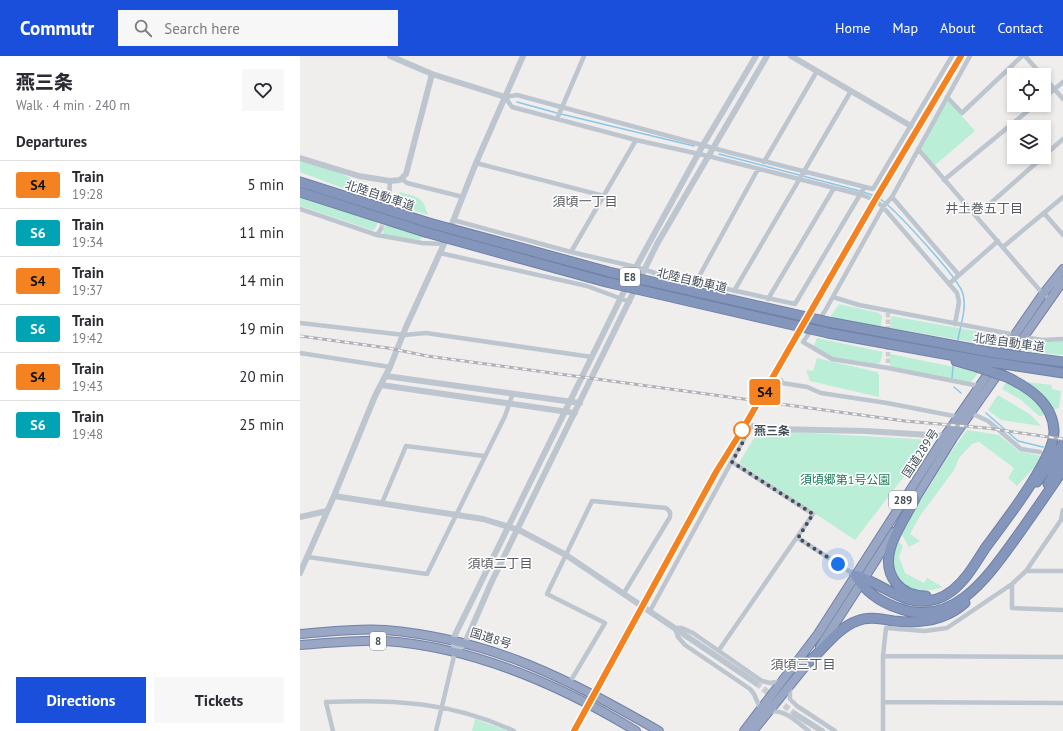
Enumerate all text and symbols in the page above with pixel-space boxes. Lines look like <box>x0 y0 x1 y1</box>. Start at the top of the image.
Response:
search box <box>118 10 398 46</box>
text: Commutr <box>20 16 94 40</box>
icon: search <box>132 17 154 39</box>
text: Search here <box>164 19 240 38</box>
text: Home <box>835 19 870 37</box>
text: Map <box>892 19 918 37</box>
text: About <box>940 19 976 37</box>
text: Contact <box>998 19 1043 37</box>
map controls <box>1007 68 1051 164</box>
button: locate <box>1007 68 1051 112</box>
button: heart <box>242 69 284 111</box>
text: 燕三条 <box>16 70 73 94</box>
text: Walk · 4 min · 240 m <box>16 97 130 114</box>
button: layers <box>1007 120 1051 164</box>
text: Departures <box>16 132 87 151</box>
text: Train <box>72 167 104 186</box>
text: 5 min <box>247 175 284 194</box>
text: S4 <box>30 176 46 194</box>
street label: 北陸自動車道 <box>343 177 417 213</box>
text: 19:28 <box>72 186 103 203</box>
district label: 須頃一丁目 <box>552 193 618 210</box>
district label: 井土巻五丁目 <box>945 200 1023 217</box>
text: Train <box>72 215 104 234</box>
text: 11 min <box>239 223 284 242</box>
text: S6 <box>30 224 46 242</box>
text: 19:34 <box>72 234 103 251</box>
text: Train <box>72 263 104 282</box>
street label: 北陸自動車道 <box>655 265 729 295</box>
road number: E8 <box>620 268 640 286</box>
text: 14 min <box>239 271 284 290</box>
text: S4 <box>30 272 46 290</box>
text: 19:37 <box>72 282 103 299</box>
text: Train <box>72 311 104 330</box>
text: 19 min <box>239 319 284 338</box>
text: S6 <box>30 320 46 338</box>
text: 19:42 <box>72 330 103 347</box>
street label: 北陸自動車道 <box>972 330 1046 354</box>
text: Train <box>72 359 104 378</box>
text: 20 min <box>239 367 284 386</box>
text: S4 <box>30 368 46 386</box>
text: 19:43 <box>72 378 103 395</box>
line badge: S4 <box>747 379 783 405</box>
text: S4 <box>757 383 773 401</box>
text: Train <box>72 407 104 426</box>
text: 25 min <box>239 415 284 434</box>
text: S6 <box>30 416 46 434</box>
marker: 燕三条 <box>733 421 751 439</box>
place label: 燕三条 <box>754 423 790 438</box>
text: 19:48 <box>72 426 103 443</box>
street label: 国道289号 <box>899 426 941 480</box>
park label: 須頃郷第1号公園 <box>800 472 890 487</box>
road number: 289 <box>889 491 917 509</box>
your location <box>828 554 848 574</box>
district label: 須頃二丁目 <box>467 555 533 572</box>
street label: 国道8号 <box>468 625 514 651</box>
road number: 8 <box>370 632 386 650</box>
district label: 須頃三丁目 <box>770 656 836 673</box>
button: Directions <box>16 677 146 723</box>
button: Tickets <box>154 677 284 723</box>

